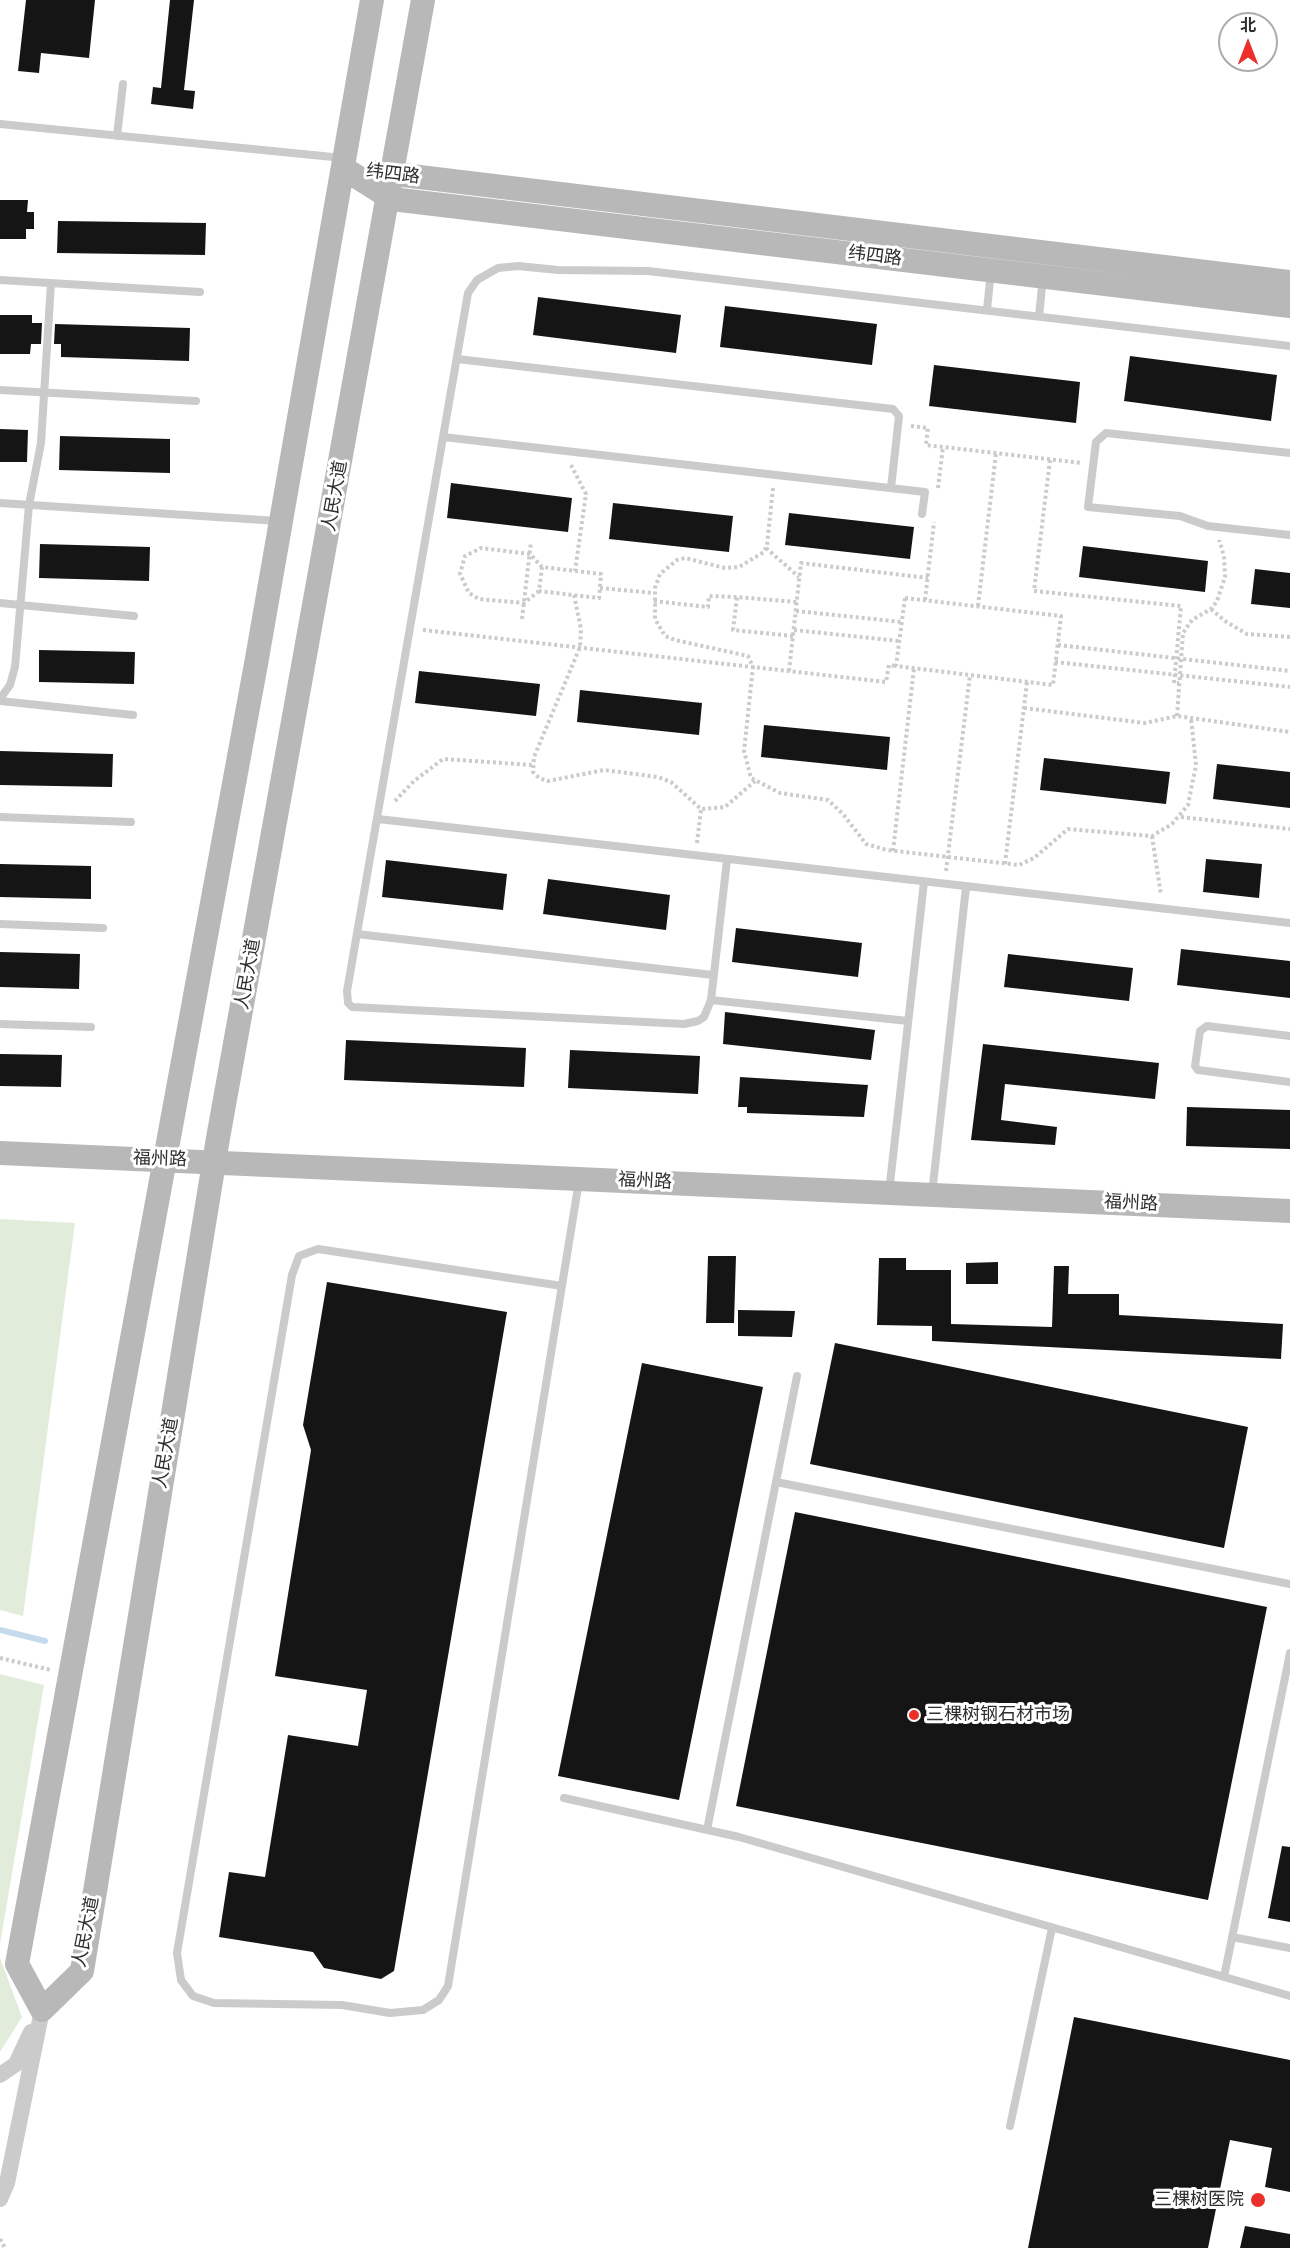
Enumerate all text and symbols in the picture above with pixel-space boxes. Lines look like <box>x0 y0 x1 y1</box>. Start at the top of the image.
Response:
north arrow <box>1218 12 1278 72</box>
text: 北 <box>1240 16 1256 35</box>
street label: 纬四路 <box>365 160 421 188</box>
street label: 纬四路 <box>847 242 903 270</box>
street label: 人民大道 <box>318 459 352 533</box>
street label: 人民大道 <box>231 937 265 1011</box>
street label: 福州路 <box>133 1147 187 1171</box>
street label: 福州路 <box>617 1169 673 1193</box>
street label: 福州路 <box>1103 1191 1159 1215</box>
street label: 人民大道 <box>149 1416 183 1490</box>
place label: 三棵树钢石材市场 <box>926 1704 1070 1726</box>
marker: 三棵树钢石材市场 <box>907 1708 921 1722</box>
street label: 人民大道 <box>69 1895 103 1969</box>
place label: 三棵树医院 <box>1154 2189 1244 2211</box>
marker: 三棵树医院 <box>1249 2191 1267 2209</box>

